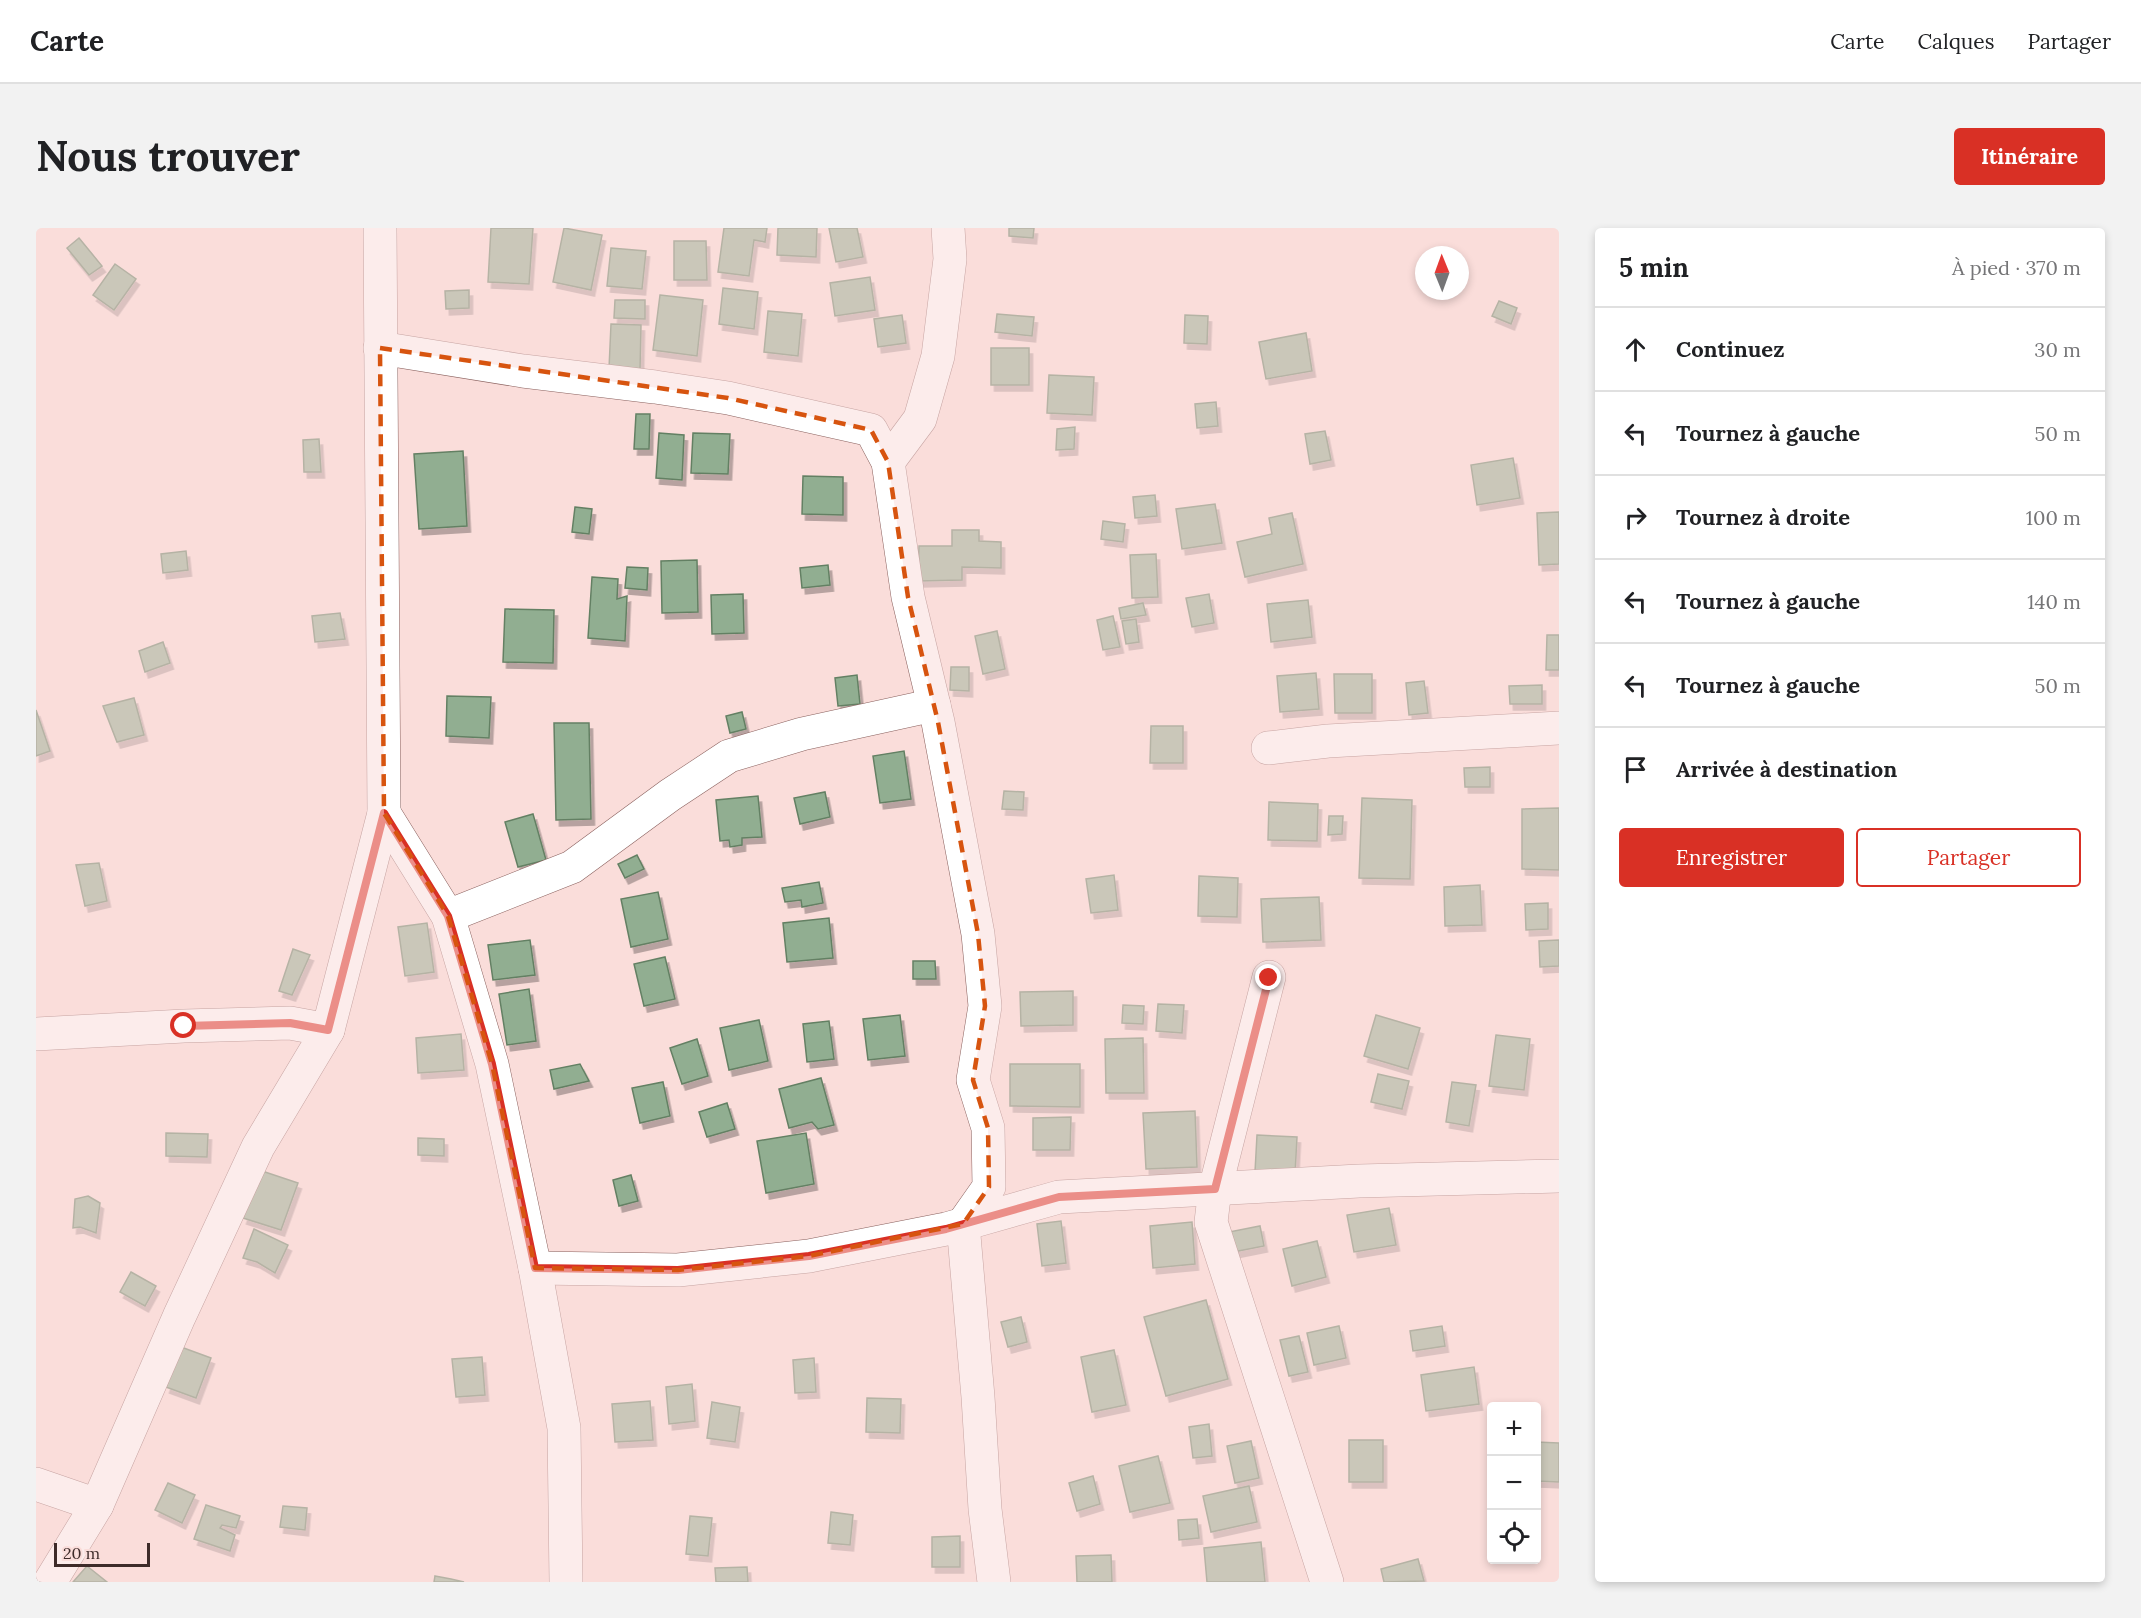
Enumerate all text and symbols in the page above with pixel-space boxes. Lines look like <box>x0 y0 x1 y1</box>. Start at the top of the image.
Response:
text: Carte <box>30 23 104 59</box>
text: Carte <box>1830 28 1884 55</box>
text: Calques <box>1917 28 1994 55</box>
text: Partager <box>2027 28 2111 55</box>
button: Itinéraire <box>1954 128 2105 185</box>
text: Nous trouver <box>36 129 300 183</box>
north arrow <box>1415 246 1469 300</box>
text: 5 min <box>1619 251 1689 284</box>
text: À pied · 370 m <box>1952 255 2081 280</box>
icon: ahead <box>1619 333 1652 366</box>
text: Continuez <box>1676 335 1784 363</box>
text: 30 m <box>2034 337 2081 362</box>
icon: left <box>1619 417 1652 450</box>
text: Tournez à gauche <box>1676 419 1860 447</box>
text: 50 m <box>2035 421 2081 446</box>
icon: right <box>1619 501 1652 534</box>
text: Tournez à droite <box>1676 503 1850 531</box>
text: 100 m <box>2026 505 2081 530</box>
icon: left <box>1619 585 1652 618</box>
text: Tournez à gauche <box>1676 587 1860 615</box>
text: 140 m <box>2027 589 2081 614</box>
icon: left <box>1619 669 1652 702</box>
text: Tournez à gauche <box>1676 671 1860 699</box>
text: 50 m <box>2035 673 2081 698</box>
icon: arrive <box>1619 753 1652 786</box>
text: Arrivée à destination <box>1676 755 1897 783</box>
button: Enregistrer <box>1619 828 1844 887</box>
button: Partager <box>1856 828 2081 887</box>
route end <box>1255 964 1281 990</box>
route start <box>170 1012 196 1038</box>
map controls <box>1487 1402 1541 1564</box>
button: + <box>1487 1402 1541 1456</box>
button: − <box>1487 1456 1541 1510</box>
button: locate <box>1487 1510 1541 1564</box>
scale bar <box>54 1540 150 1568</box>
text: 20 m <box>63 1543 100 1563</box>

